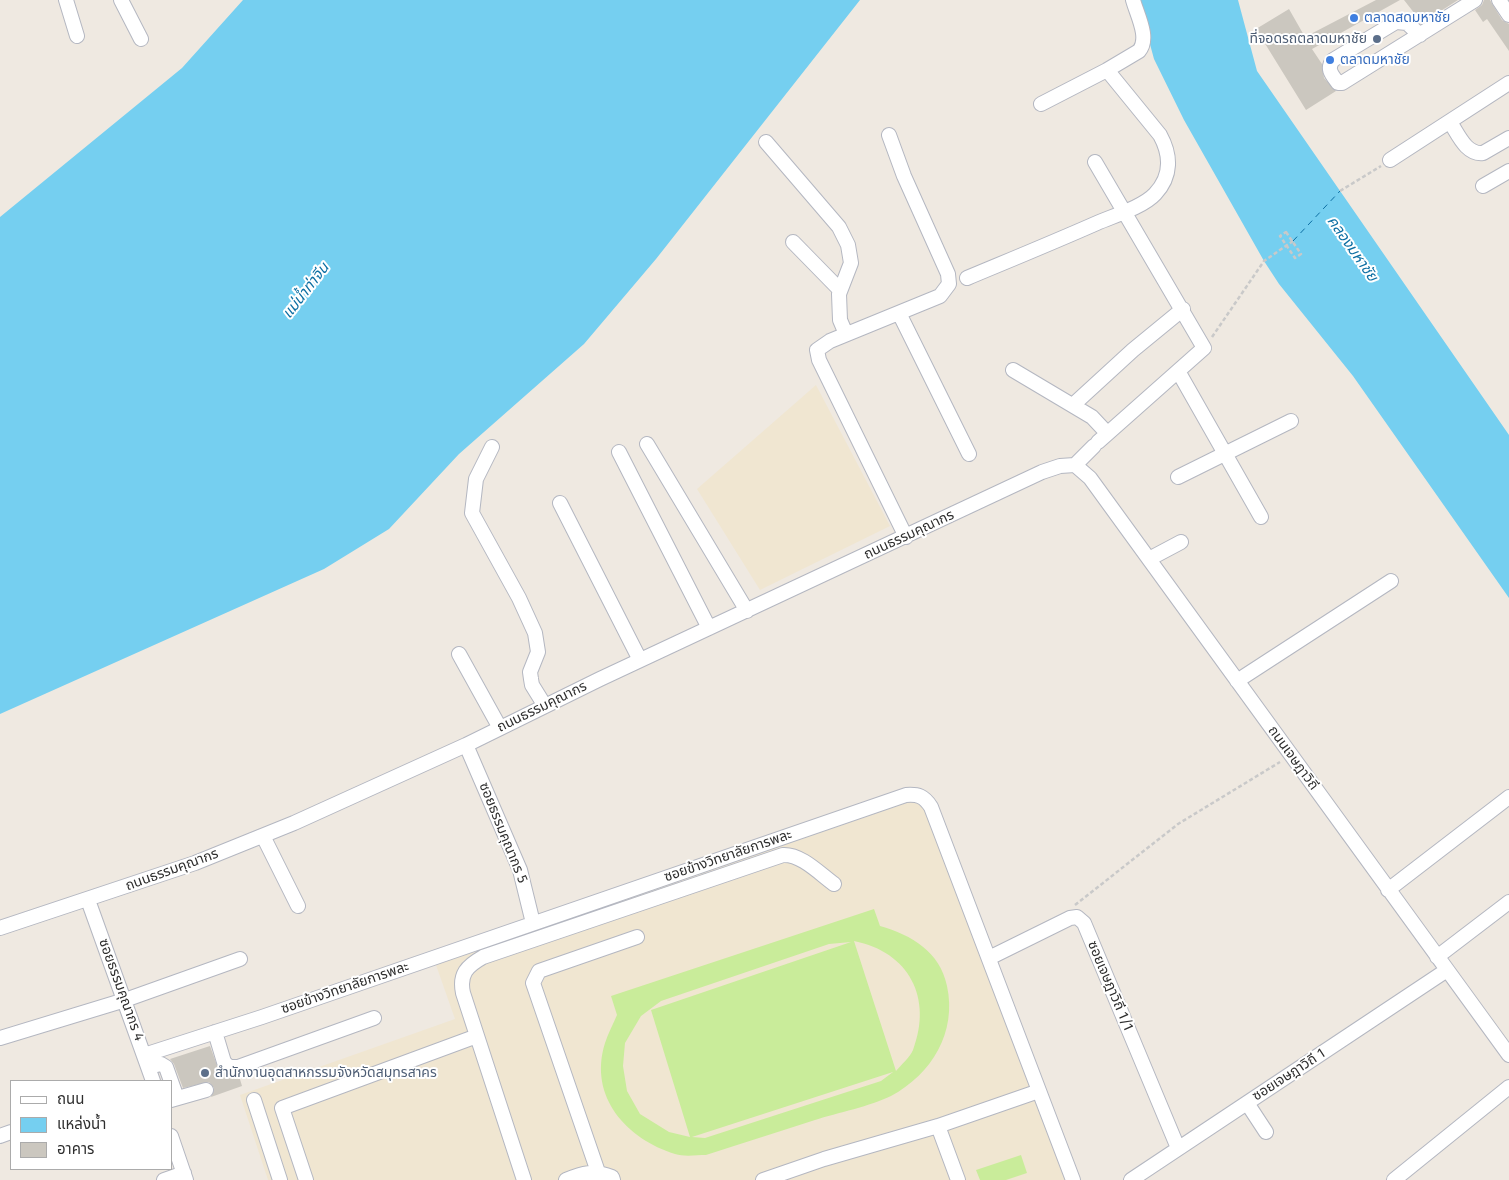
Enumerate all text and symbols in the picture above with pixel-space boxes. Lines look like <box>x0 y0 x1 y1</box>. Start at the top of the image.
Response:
place label: ตลาดสดมหาชัย <box>1364 10 1450 26</box>
marker: ตลาดสดมหาชัย <box>1348 12 1360 24</box>
place label: ที่จอดรถตลาดมหาชัย <box>1249 31 1367 47</box>
marker: ที่จอดรถตลาดมหาชัย <box>1371 33 1383 45</box>
place label: ตลาดมหาชัย <box>1340 52 1410 68</box>
marker: ตลาดมหาชัย <box>1324 54 1336 66</box>
water label: คลองมหาชัย <box>1323 213 1381 285</box>
water label: แม่น้ำท่าจีน <box>279 260 333 322</box>
street label: ถนนธรรมคุณากร <box>861 507 957 563</box>
street label: ถนนธรรมคุณากร <box>494 678 590 736</box>
street label: ถนนเจษฎาวิถี <box>1264 723 1322 793</box>
street label: ซอยธรรมคุณากร 5 <box>475 780 531 886</box>
street label: ซอยข้างวิทยาลัยการพละ <box>662 826 794 886</box>
street label: ถนนธรรมคุณากร <box>123 845 221 895</box>
street label: ซอยธรรมคุณากร 4 <box>95 937 147 1043</box>
street label: ซอยเจษฎาวิถี 1/1 <box>1084 939 1136 1033</box>
street label: ซอยข้างวิทยาลัยการพละ <box>279 958 411 1018</box>
street label: ซอยเจษฎาวิถี 1 <box>1249 1045 1329 1105</box>
place label: สำนักงานอุตสาหกรรมจังหวัดสมุทรสาคร <box>215 1065 437 1081</box>
marker: สำนักงานอุตสาหกรรมจังหวัดสมุทรสาคร <box>199 1067 211 1079</box>
legend <box>10 1080 172 1170</box>
text: ถนน <box>57 1090 84 1108</box>
text: แหล่งน้ำ <box>57 1115 106 1133</box>
text: อาคาร <box>57 1140 94 1158</box>

